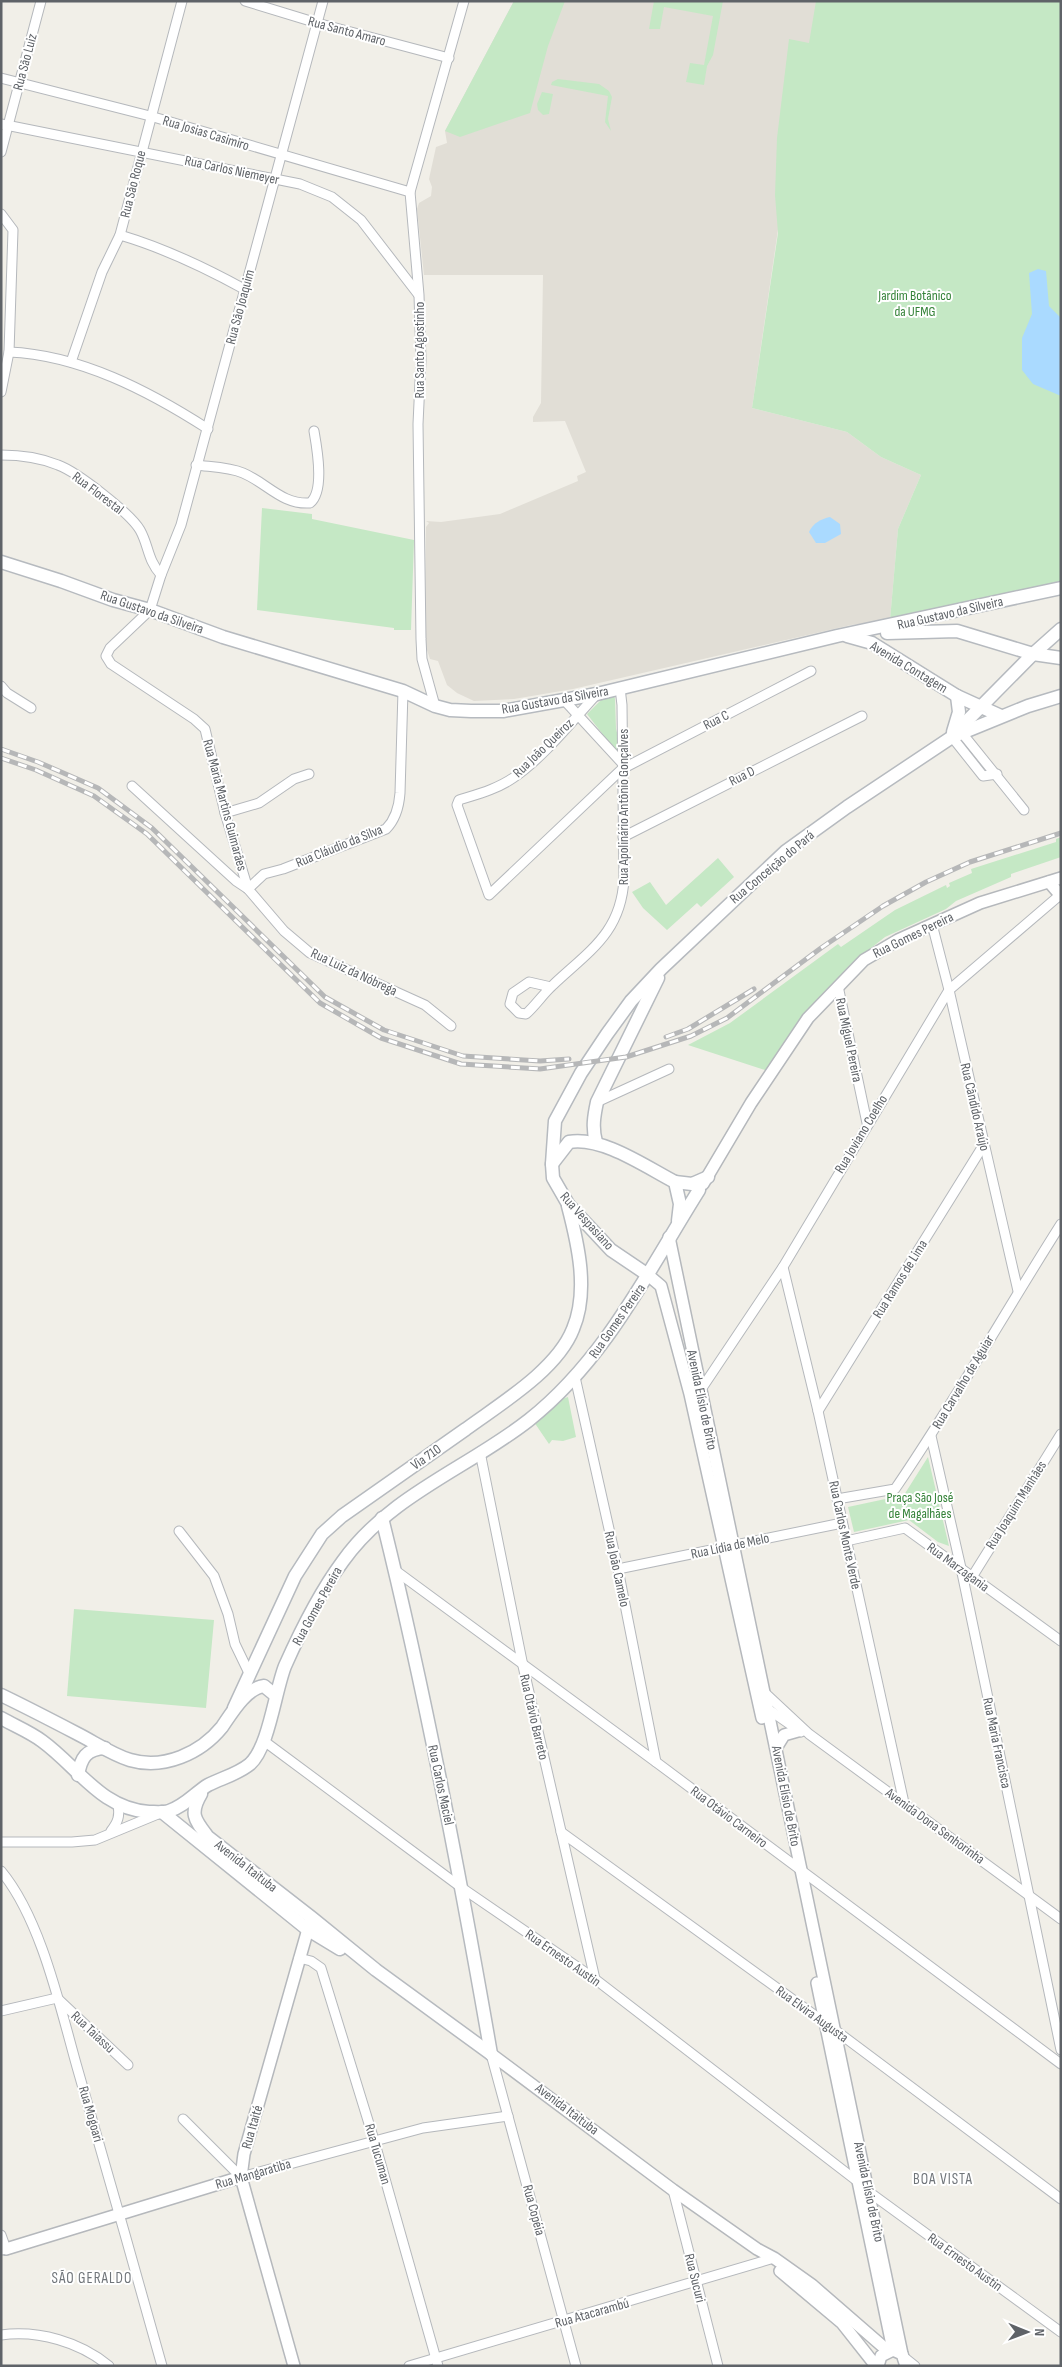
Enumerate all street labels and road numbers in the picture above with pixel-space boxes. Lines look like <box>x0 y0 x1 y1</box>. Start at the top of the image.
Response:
street label: Rua Santo Amaro <box>306 12 388 50</box>
street label: Rua São Luiz <box>9 32 41 92</box>
street label: Rua Josias Casimiro <box>161 112 252 154</box>
street label: Rua São Roque <box>116 149 150 219</box>
street label: Rua Carlos Niemeyer <box>183 152 281 188</box>
street label: Rua São Joaquim <box>222 268 258 346</box>
street label: Rua Santo Agostinho <box>411 301 428 398</box>
street label: Rua Florestal <box>69 468 127 518</box>
street label: Rua Gustavo da Silveira <box>98 586 206 638</box>
street label: Rua Gustavo da Silveira <box>895 593 1005 633</box>
street label: Avenida Contagem <box>866 637 951 697</box>
street label: Rua Gustavo da Silveira <box>500 682 610 718</box>
street label: Rua C <box>700 706 732 734</box>
street label: Rua João Queiroz <box>509 715 577 781</box>
street label: Rua Apolinário Antônio Gonçalves <box>615 729 632 885</box>
street label: Rua Maria Martins Guimarães <box>199 737 251 873</box>
street label: Rua D <box>726 762 758 790</box>
street label: Rua Cláudio da Silva <box>293 821 385 871</box>
street label: Rua Conceição do Pará <box>726 827 818 907</box>
street label: Rua Gomes Pereira <box>870 908 956 962</box>
street label: Rua Luiz da Nóbrega <box>308 945 400 999</box>
street label: Rua Miguel Pereira <box>832 996 866 1084</box>
street label: Rua Cândido Araújo <box>957 1061 993 1153</box>
street label: Rua Joviano Coelho <box>831 1092 891 1176</box>
street label: Rua Vespasiano <box>556 1188 618 1254</box>
street label: Rua Ramos de Lima <box>869 1237 931 1321</box>
street label: Rua Gomes Pereira <box>585 1280 649 1362</box>
street label: Rua Carvalho de Aguiar <box>928 1332 998 1432</box>
street label: Avenida Elísio de Brito <box>683 1347 721 1452</box>
street label: Via 710 <box>407 1440 445 1474</box>
street label: Rua Joaquim Manhães <box>982 1458 1050 1552</box>
street label: Rua Carlos Monte Verde <box>825 1479 865 1591</box>
street label: Rua Lídia de Melo <box>689 1529 771 1563</box>
street label: Rua João Camelo <box>601 1530 633 1609</box>
street label: Rua Marzagania <box>924 1539 992 1595</box>
street label: Rua Gomes Pereira <box>288 1564 346 1648</box>
street label: Rua Otávio Barreto <box>516 1672 552 1762</box>
street label: Rua Maria Francisca <box>979 1696 1015 1790</box>
street label: Rua Carlos Maciel <box>424 1743 458 1827</box>
street label: Avenida Elísio de Brito <box>768 1743 804 1848</box>
street label: Rua Otávio Carneiro <box>687 1782 771 1852</box>
street label: Avenida Dona Senhorinha <box>881 1784 988 1868</box>
street label: Avenida Itaituba <box>210 1836 281 1896</box>
street label: Rua Ernesto Austin <box>522 1926 604 1990</box>
street label: Rua Elvira Augusta <box>772 1982 852 2046</box>
street label: Rua Taiassu <box>68 2007 119 2057</box>
street label: Avenida Itaituba <box>531 2079 602 2138</box>
street label: Rua Mogoari <box>75 2084 107 2144</box>
street label: Rua Itaité <box>238 2103 266 2151</box>
street label: Rua Tucuman <box>361 2122 395 2186</box>
street label: Avenida Elísio de Brito <box>850 2139 888 2244</box>
street label: Rua Mangaratiba <box>213 2155 293 2193</box>
street label: Rua Copéia <box>519 2183 549 2237</box>
street label: Rua Ernesto Austin <box>924 2229 1006 2295</box>
street label: Rua Sucuri <box>681 2252 709 2304</box>
street label: Rua Atacarambú <box>553 2294 631 2332</box>

